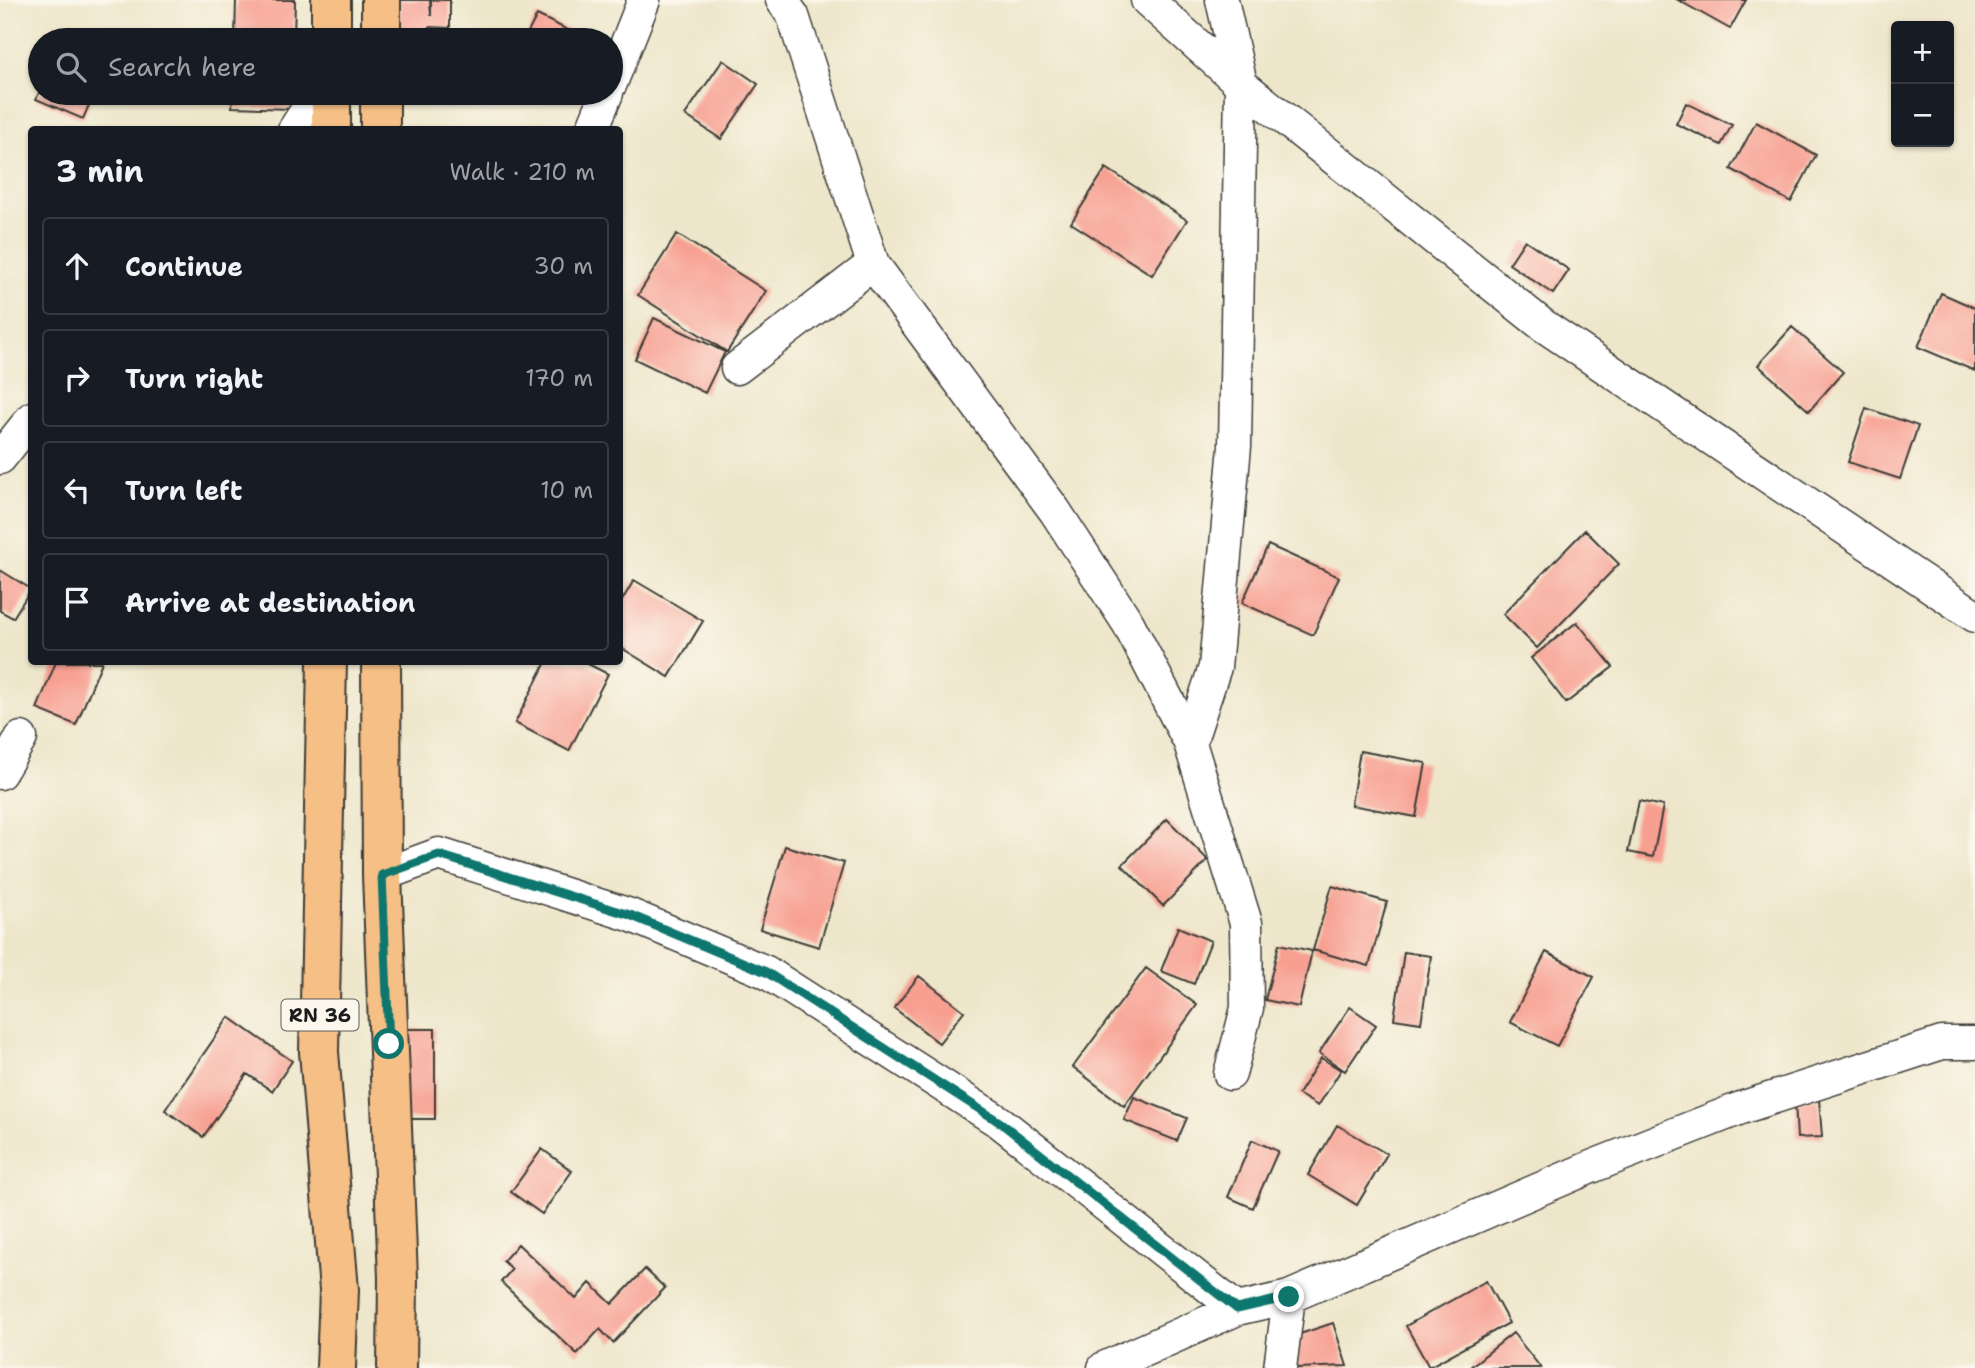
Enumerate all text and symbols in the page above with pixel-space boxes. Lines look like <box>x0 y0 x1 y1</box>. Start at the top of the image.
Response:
map controls <box>1891 21 1954 147</box>
button: + <box>1891 21 1954 84</box>
search box <box>28 28 623 105</box>
icon: search <box>52 48 90 86</box>
text: Search here <box>108 49 257 84</box>
button: − <box>1891 84 1954 147</box>
text: 3 min <box>56 151 143 192</box>
text: Walk · 210 m <box>450 157 595 187</box>
icon: ahead <box>58 247 96 285</box>
text: Continue <box>125 249 243 284</box>
text: 30 m <box>534 251 593 281</box>
icon: right <box>58 359 96 397</box>
text: Turn right <box>125 361 263 396</box>
text: 170 m <box>525 363 593 393</box>
icon: left <box>58 471 96 509</box>
text: Turn left <box>125 473 242 508</box>
text: 10 m <box>540 475 593 505</box>
icon: arrive <box>58 583 96 621</box>
text: Arrive at destination <box>125 585 415 620</box>
road number: RN 36 <box>282 1000 358 1030</box>
route start <box>373 1028 404 1059</box>
route end <box>1273 1281 1304 1312</box>

